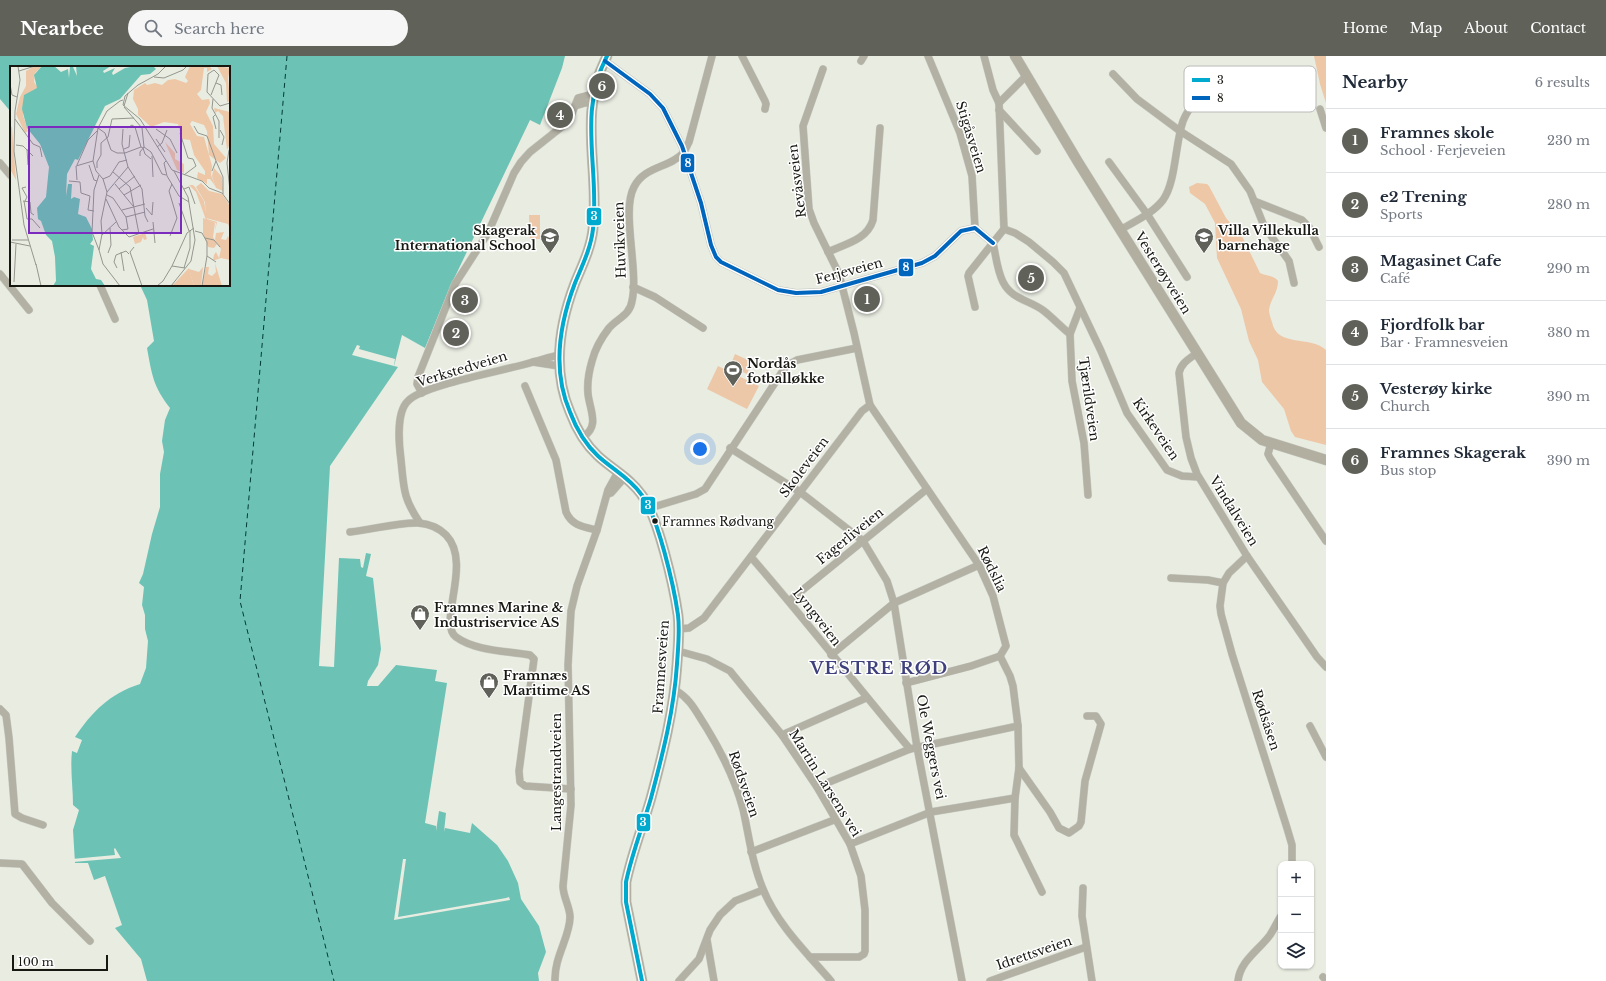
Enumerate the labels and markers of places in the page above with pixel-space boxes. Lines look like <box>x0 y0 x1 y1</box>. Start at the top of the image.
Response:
pin: 6 <box>589 71 615 101</box>
pin: 4 <box>547 100 573 130</box>
place label: Skagerak International School <box>395 222 536 254</box>
place label: Villa Villekulla barnehage <box>1217 222 1319 254</box>
school or university icon: Skagerak International School <box>539 226 561 254</box>
school or university icon: Villa Villekulla barnehage <box>1193 226 1215 254</box>
pin: 5 <box>1018 263 1044 293</box>
pin: 1 <box>854 284 880 314</box>
pin: 3 <box>452 285 478 315</box>
pin: 2 <box>443 318 469 348</box>
place label: Nordås fotballøkke <box>747 355 825 387</box>
sports icon: Nordås fotballøkke <box>722 359 744 387</box>
place label: Framnes Rødvang <box>662 514 775 529</box>
marker: Framnes Rødvang <box>650 516 660 526</box>
place label: Framnes Marine & Industriservice AS <box>434 599 564 631</box>
shop icon: Framnes Marine & Industriservice AS <box>409 603 431 631</box>
place label: Framnæs Maritime AS <box>503 667 591 699</box>
shop icon: Framnæs Maritime AS <box>478 671 500 699</box>

